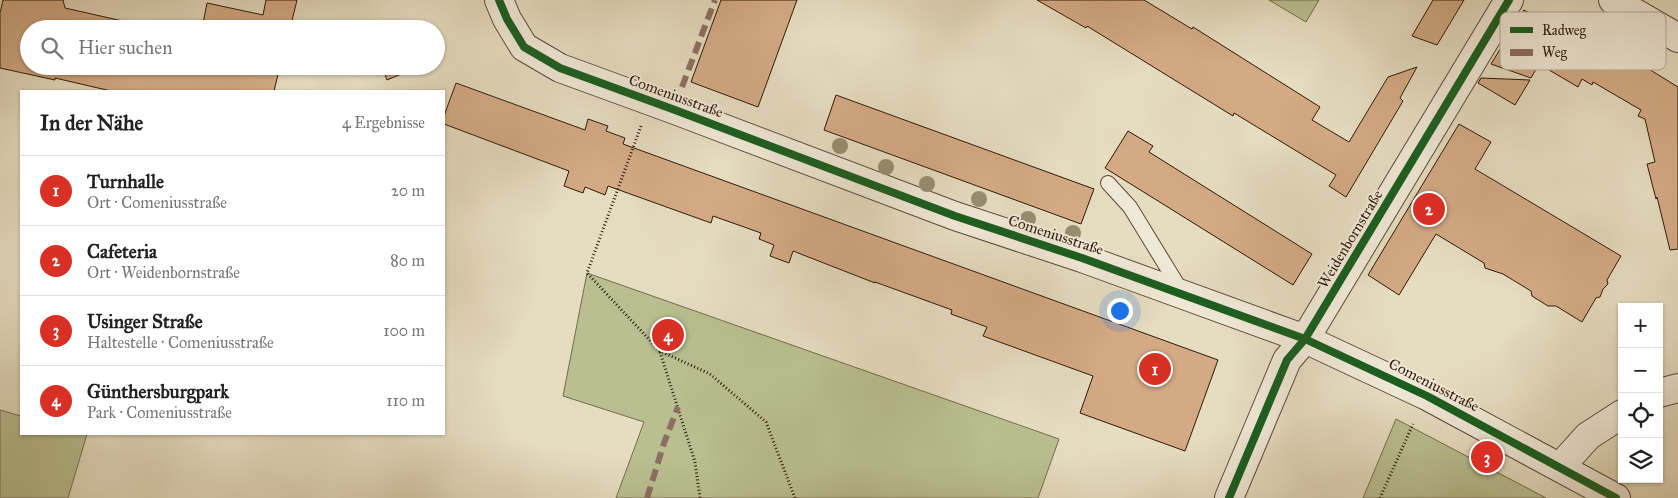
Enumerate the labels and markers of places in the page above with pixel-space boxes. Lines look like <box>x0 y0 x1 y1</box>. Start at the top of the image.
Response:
pin: 2 <box>1413 190 1445 228</box>
pin: 4 <box>652 316 684 354</box>
pin: 1 <box>1139 350 1171 388</box>
pin: 3 <box>1471 438 1503 476</box>

